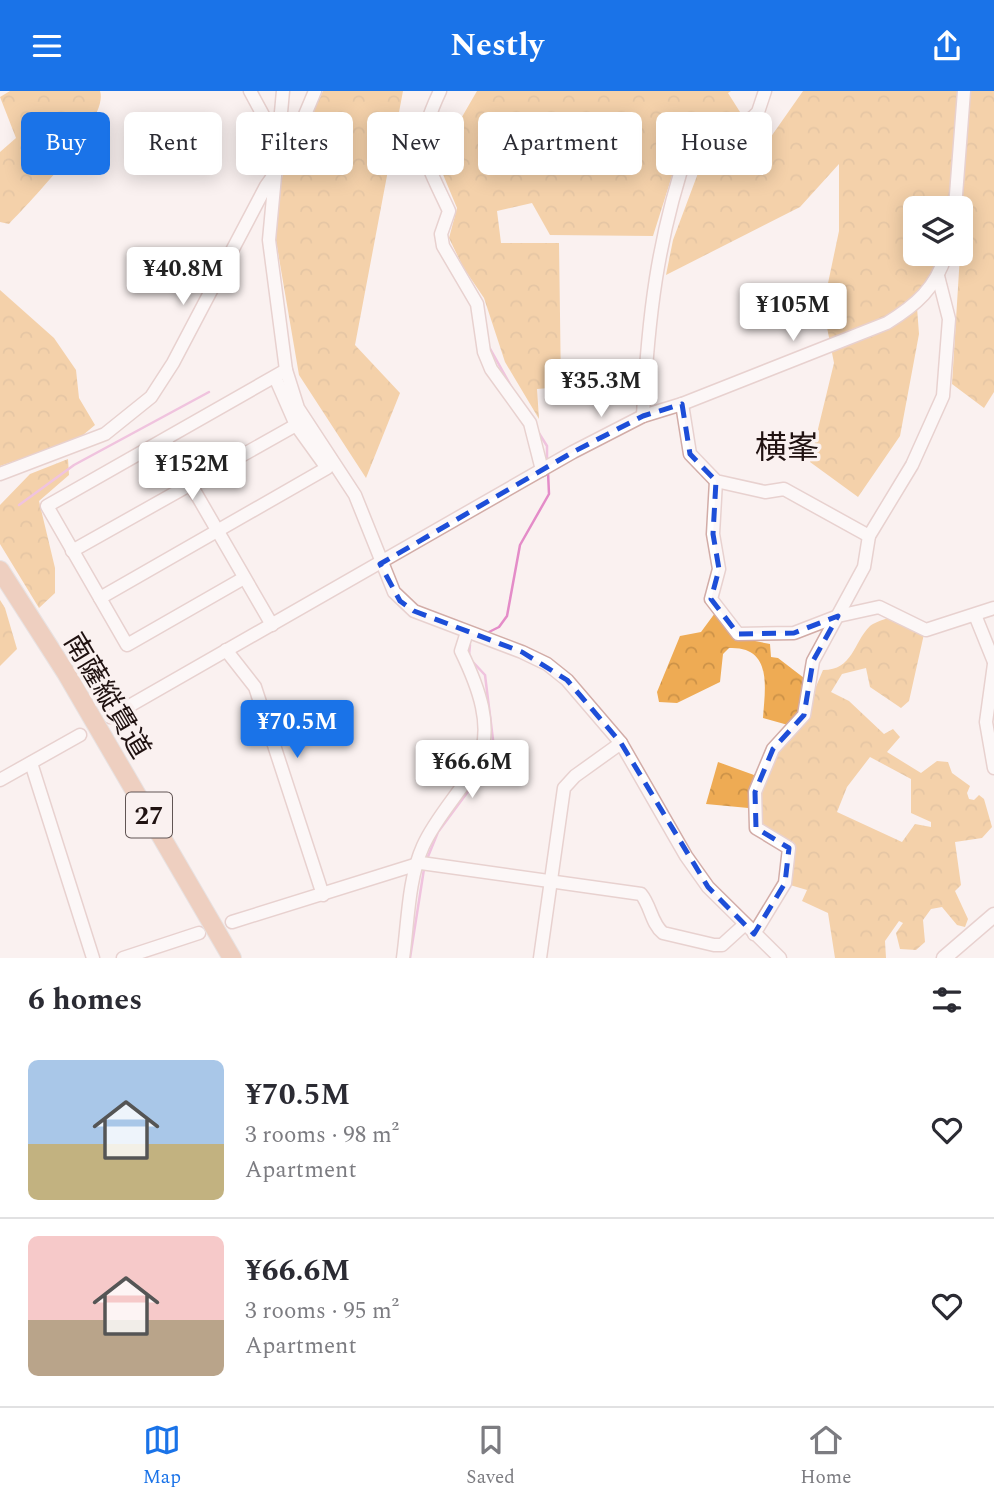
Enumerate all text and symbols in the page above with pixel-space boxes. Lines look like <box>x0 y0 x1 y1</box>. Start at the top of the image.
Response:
text: Nestly <box>450 21 544 70</box>
icon: menu <box>28 27 66 65</box>
icon: share <box>928 27 966 65</box>
chip: Buy <box>21 112 110 175</box>
chip: Rent <box>124 112 222 175</box>
chip: Filters <box>236 112 353 175</box>
chip: New <box>367 112 464 175</box>
chip: Apartment <box>478 112 642 175</box>
chip: House <box>656 112 772 175</box>
map controls <box>903 196 973 266</box>
button: layers <box>903 196 973 266</box>
pin: ¥40.8M <box>126 247 240 307</box>
text: ¥40.8M <box>143 252 223 287</box>
pin: ¥105M <box>744 283 842 343</box>
text: ¥105M <box>756 288 830 323</box>
pin: ¥35.3M <box>544 359 658 419</box>
text: ¥35.3M <box>561 364 641 399</box>
district label: 横峯 <box>755 424 819 473</box>
pin: ¥152M <box>143 443 241 502</box>
text: ¥152M <box>155 447 229 482</box>
street label: 南薩縦貫道 <box>52 625 161 767</box>
pin: ¥70.5M <box>240 701 354 760</box>
text: ¥70.5M <box>257 705 337 740</box>
pin: ¥66.6M <box>415 741 529 800</box>
text: ¥66.6M <box>432 745 512 780</box>
road number: 27 <box>126 793 172 837</box>
text: 6 homes <box>28 977 142 1023</box>
icon: filters <box>928 981 966 1019</box>
text: ¥70.5M <box>245 1072 350 1118</box>
icon: home <box>84 1088 168 1172</box>
icon: heart <box>928 1111 966 1149</box>
text: 3 rooms · 98 m² <box>245 1118 399 1153</box>
text: Apartment <box>245 1153 357 1188</box>
text: ¥66.6M <box>245 1248 350 1294</box>
icon: home <box>84 1264 168 1348</box>
icon: heart <box>928 1287 966 1325</box>
text: 3 rooms · 95 m² <box>245 1294 399 1329</box>
text: Apartment <box>245 1329 357 1364</box>
tab: Map <box>143 1421 181 1492</box>
tab: Saved <box>466 1421 515 1492</box>
tab: Home <box>800 1421 851 1492</box>

